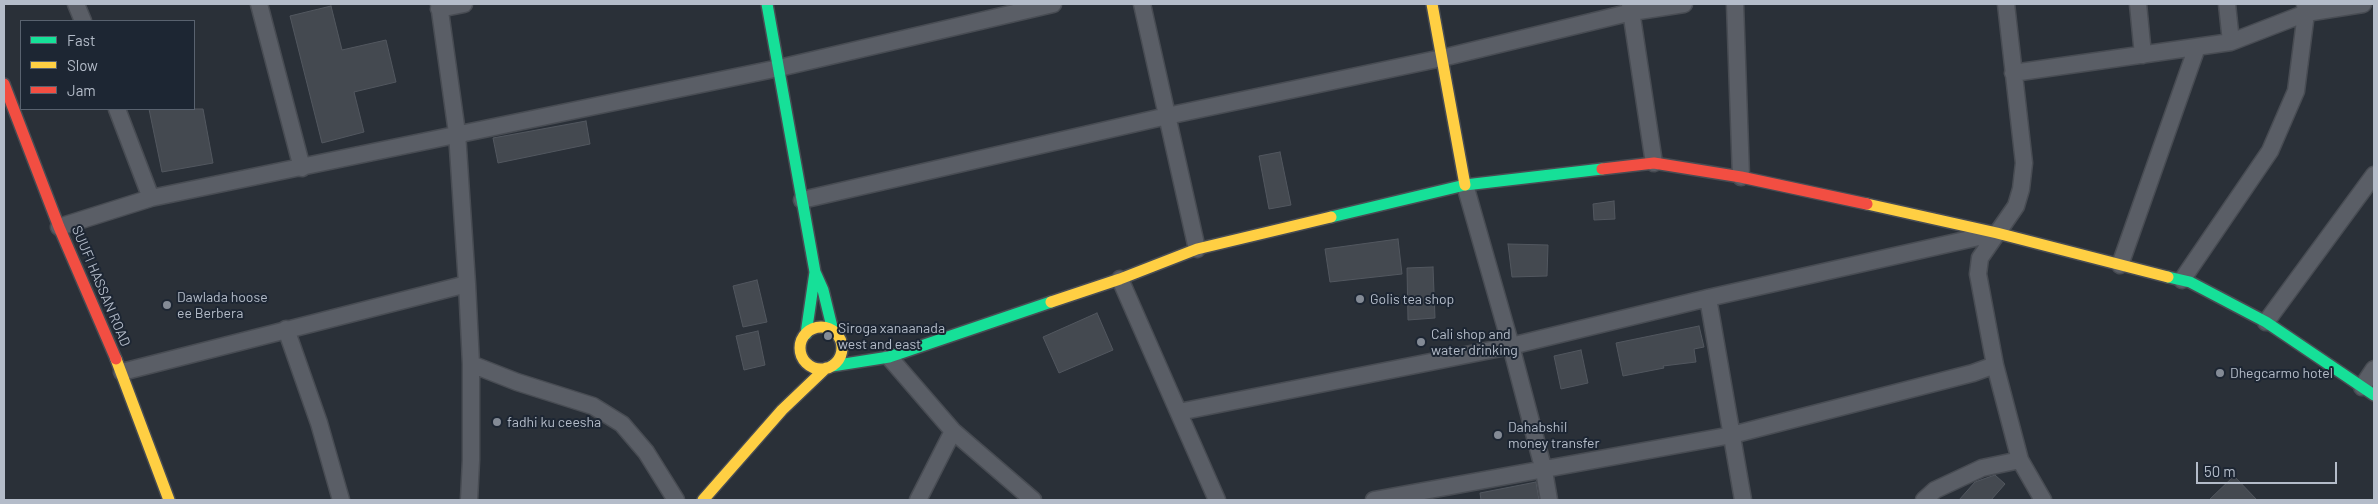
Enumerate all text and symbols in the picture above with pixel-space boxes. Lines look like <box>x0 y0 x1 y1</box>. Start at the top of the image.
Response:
legend <box>20 20 195 110</box>
text: Fast <box>67 31 95 49</box>
text: Slow <box>67 56 98 74</box>
text: Jam <box>67 81 96 99</box>
street label: SUUFI HASSAN ROAD <box>68 223 134 349</box>
place label: Dawlada hoose ee Berbera <box>177 289 268 322</box>
place label: Golis tea shop <box>1370 291 1454 307</box>
marker: Golis tea shop <box>1354 293 1366 305</box>
marker: Dawlada hoose ee Berbera <box>161 299 173 311</box>
place label: Siroga xanaanada west and east <box>838 320 945 352</box>
place label: Cali shop and water drinking <box>1431 326 1518 358</box>
marker: Siroga xanaanada west and east <box>822 330 834 342</box>
marker: Cali shop and water drinking <box>1415 336 1427 348</box>
place label: Dhegcarmo hotel <box>2230 365 2333 381</box>
marker: Dhegcarmo hotel <box>2214 367 2226 379</box>
place label: fadhi ku ceesha <box>507 414 601 430</box>
marker: fadhi ku ceesha <box>491 416 503 428</box>
place label: Dahabshil money transfer <box>1508 419 1600 452</box>
marker: Dahabshil money transfer <box>1492 429 1504 441</box>
scale bar <box>2198 452 2339 484</box>
text: 50 m <box>2204 462 2236 480</box>

